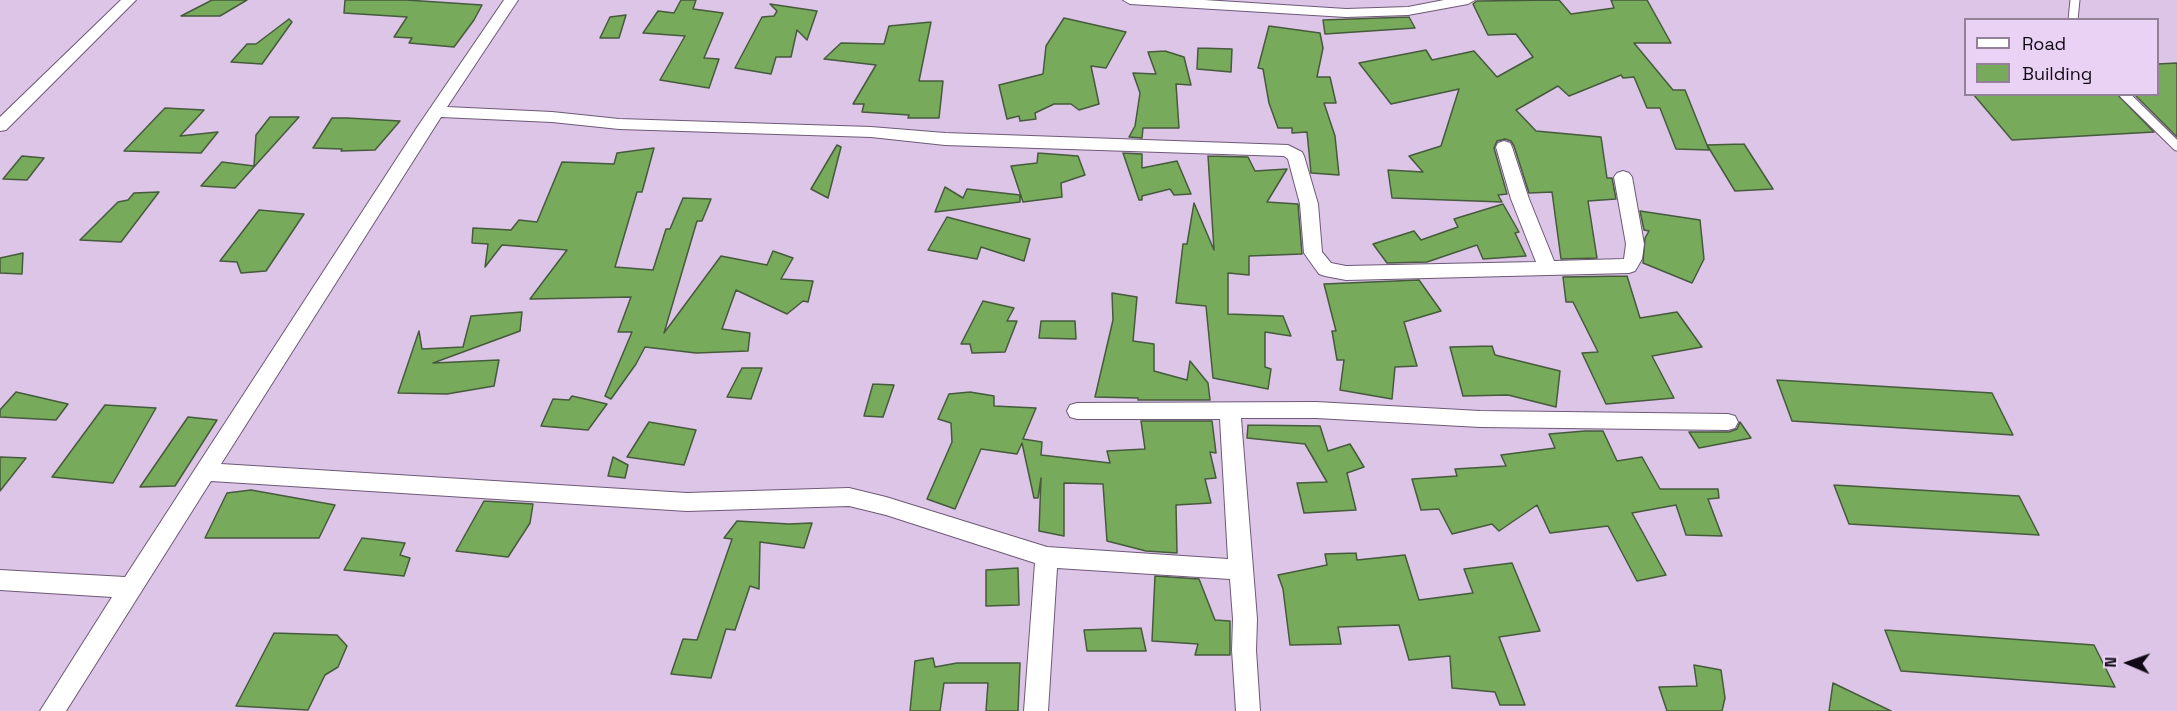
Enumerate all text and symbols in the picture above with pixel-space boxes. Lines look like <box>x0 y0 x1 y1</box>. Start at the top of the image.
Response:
legend <box>1964 18 2159 96</box>
text: Road <box>2022 32 2066 55</box>
text: Building <box>2022 62 2092 85</box>
north arrow <box>2099 633 2159 693</box>
text: N <box>2100 657 2121 668</box>

